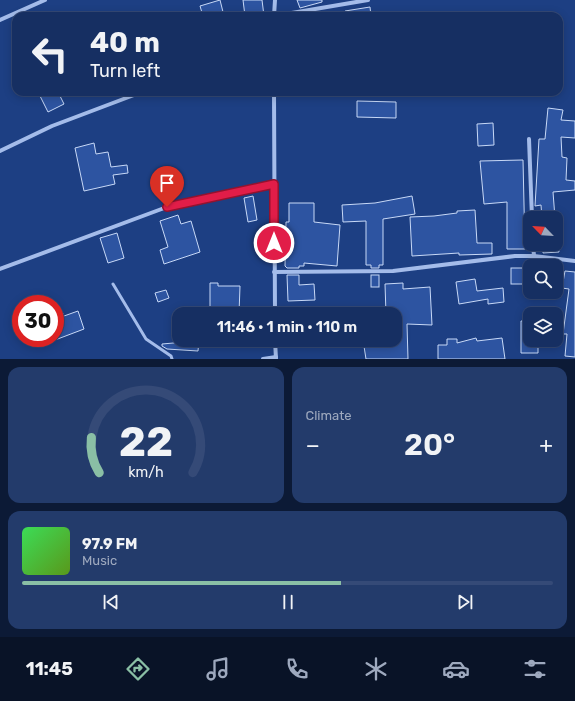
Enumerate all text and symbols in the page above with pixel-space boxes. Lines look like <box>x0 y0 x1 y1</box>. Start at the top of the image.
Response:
text: 40 m <box>90 26 160 59</box>
icon: left <box>24 28 76 80</box>
text: Turn left <box>90 60 160 82</box>
pin <box>150 166 184 207</box>
icon: arrive <box>156 172 178 194</box>
north arrow <box>523 211 563 251</box>
map controls <box>523 211 563 347</box>
position arrow <box>253 222 295 264</box>
button: search <box>523 259 563 299</box>
speed limit sign: 30 <box>12 295 64 347</box>
button: layers <box>523 307 563 347</box>
text: 11:46 · 1 min · 110 m <box>217 318 357 336</box>
text: Climate <box>306 408 352 423</box>
text: 22 <box>119 417 173 466</box>
text: 20° <box>404 427 455 463</box>
text: − <box>306 432 320 459</box>
text: + <box>539 432 553 459</box>
text: km/h <box>128 464 164 481</box>
text: 97.9 FM <box>82 535 138 553</box>
text: Music <box>82 553 117 568</box>
icon: previous <box>100 591 122 613</box>
icon: pause <box>277 591 299 613</box>
icon: next <box>454 591 476 613</box>
icon: directions <box>124 655 152 683</box>
icon: music <box>204 655 232 683</box>
icon: phone <box>283 655 311 683</box>
icon: climate <box>362 655 390 683</box>
icon: car <box>442 655 470 683</box>
icon: filters <box>521 655 549 683</box>
text: 11:45 <box>26 658 73 680</box>

